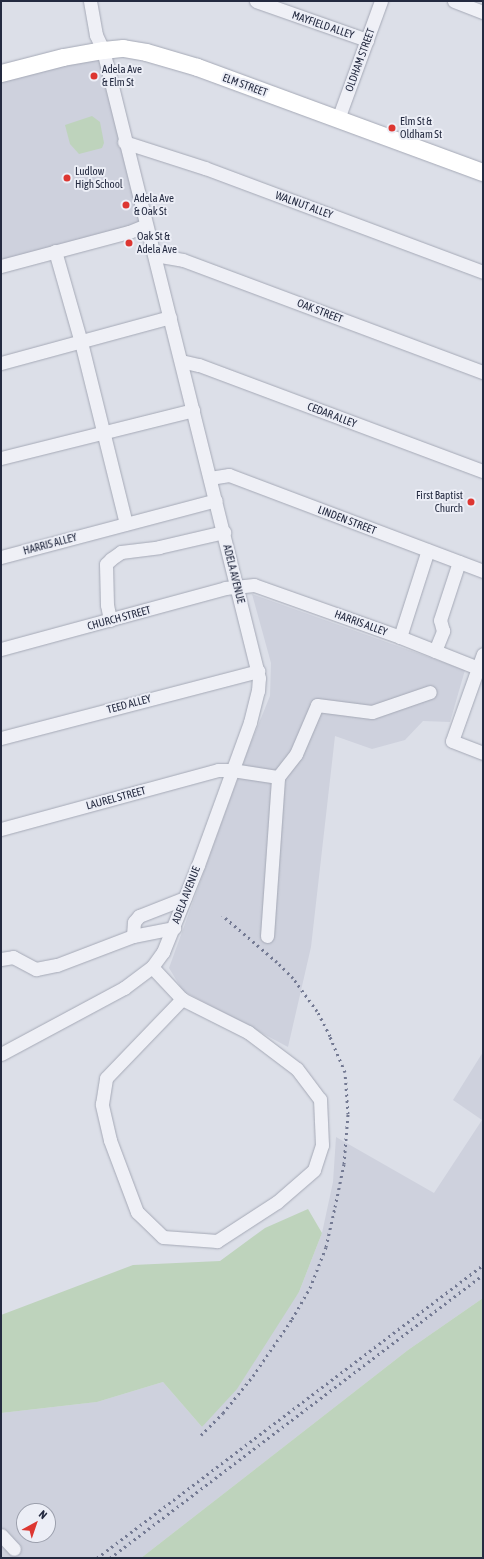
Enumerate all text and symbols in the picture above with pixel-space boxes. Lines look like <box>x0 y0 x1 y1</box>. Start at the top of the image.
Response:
street label: MAYFIELD ALLEY <box>290 8 356 42</box>
street label: OLDHAM STREET <box>342 26 378 94</box>
place label: Adela Ave & Elm St <box>102 63 142 89</box>
marker: Adela Ave & Elm St <box>89 71 99 81</box>
street label: ELM STREET <box>221 71 269 99</box>
place label: Elm St & Oldham St <box>400 115 442 141</box>
marker: Elm St & Oldham St <box>387 123 397 133</box>
place label: Ludlow High School <box>75 165 123 191</box>
marker: Ludlow High School <box>62 173 72 183</box>
street label: WALNUT ALLEY <box>273 189 335 221</box>
place label: Adela Ave & Oak St <box>134 192 174 218</box>
marker: Adela Ave & Oak St <box>121 200 131 210</box>
place label: Oak St & Adela Ave <box>137 230 177 256</box>
marker: Oak St & Adela Ave <box>124 238 134 248</box>
street label: OAK STREET <box>295 296 345 326</box>
street label: CEDAR ALLEY <box>306 400 358 430</box>
place label: First Baptist Church <box>416 489 463 515</box>
marker: First Baptist Church <box>466 497 476 507</box>
street label: LINDEN STREET <box>316 503 378 537</box>
street label: HARRIS ALLEY <box>22 530 78 558</box>
street label: ADELA AVENUE <box>220 543 248 605</box>
street label: CHURCH STREET <box>86 603 152 633</box>
street label: HARRIS ALLEY <box>333 607 389 639</box>
street label: TEED ALLEY <box>105 692 153 716</box>
street label: LAUREL STREET <box>85 784 147 812</box>
street label: ADELA AVENUE <box>169 864 203 926</box>
north arrow <box>16 1503 56 1543</box>
text: N <box>37 1508 49 1521</box>

